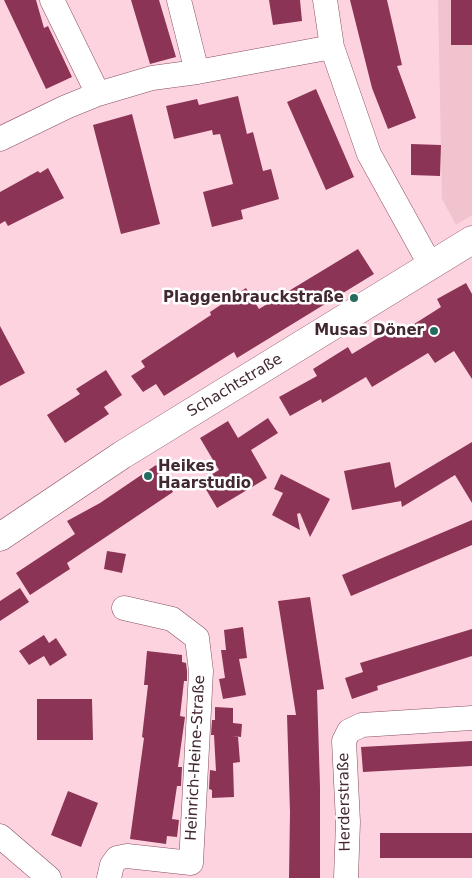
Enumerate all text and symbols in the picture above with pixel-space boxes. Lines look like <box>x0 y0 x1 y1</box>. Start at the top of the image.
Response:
place label: Plaggenbrauckstraße <box>163 289 344 307</box>
marker: Plaggenbrauckstraße <box>348 292 360 304</box>
place label: Musas Döner <box>314 322 424 340</box>
marker: Musas Döner <box>428 325 440 337</box>
street label: Schachtstraße <box>184 351 286 421</box>
place label: Heikes Haarstudio <box>158 458 251 493</box>
marker: Heikes Haarstudio <box>142 470 154 482</box>
street label: Heinrich-Heine-Straße <box>183 675 209 841</box>
street label: Herderstraße <box>335 752 355 852</box>

